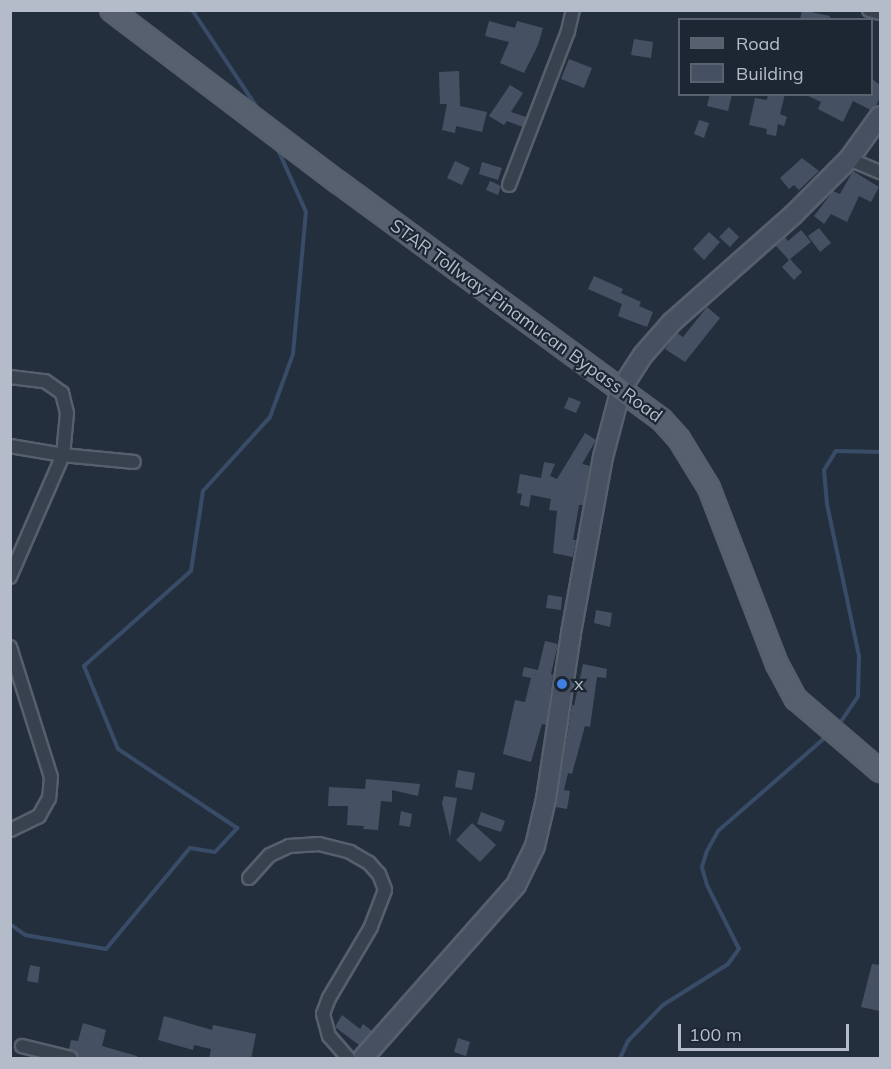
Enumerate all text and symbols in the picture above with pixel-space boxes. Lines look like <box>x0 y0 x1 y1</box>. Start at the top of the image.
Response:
legend <box>678 18 873 96</box>
text: Road <box>736 32 780 55</box>
text: Building <box>736 62 804 85</box>
street label: STAR Tollway-Pinamucan Bypass Road <box>386 215 666 427</box>
place label: x <box>574 673 584 695</box>
marker: x <box>555 677 569 691</box>
scale bar <box>681 1012 852 1050</box>
text: 100 m <box>689 1023 742 1046</box>

